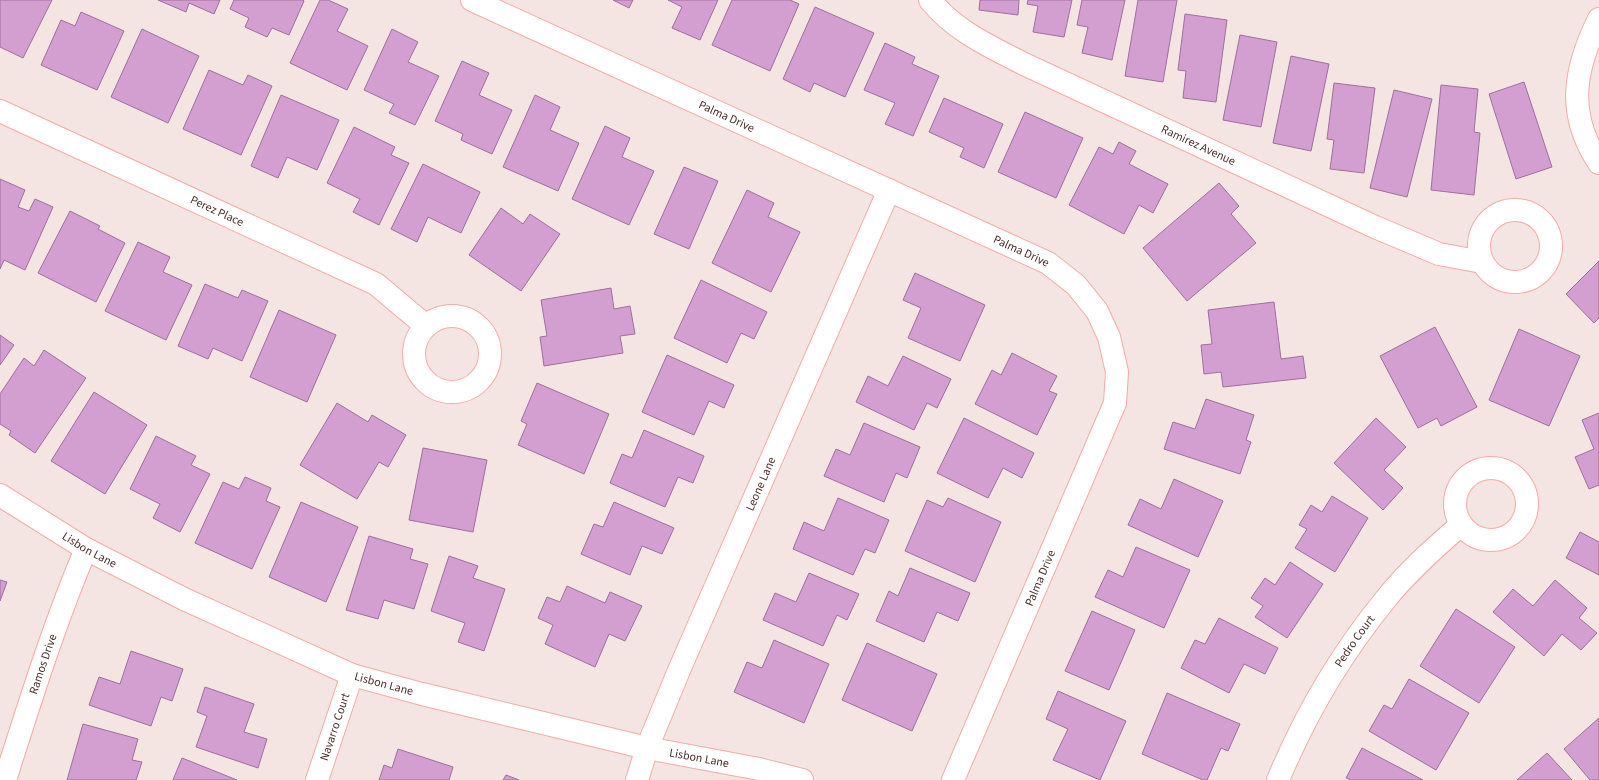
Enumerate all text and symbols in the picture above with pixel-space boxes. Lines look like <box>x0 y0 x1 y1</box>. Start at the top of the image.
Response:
street label: Palma Drive <box>696 97 757 137</box>
street label: Ramirez Avenue <box>1158 121 1238 170</box>
street label: Perez Place <box>187 192 246 231</box>
street label: Palma Drive <box>990 231 1052 272</box>
street label: Leone Lane <box>742 454 780 514</box>
street label: Lisbon Lane <box>59 528 120 572</box>
street label: Palma Drive <box>1021 547 1060 609</box>
street label: Pedro Court <box>1331 612 1379 671</box>
street label: Ramos Drive <box>25 632 61 697</box>
street label: Lisbon Lane <box>352 668 415 700</box>
street label: Navarro Court <box>316 691 354 763</box>
street label: Lisbon Lane <box>668 744 730 772</box>

